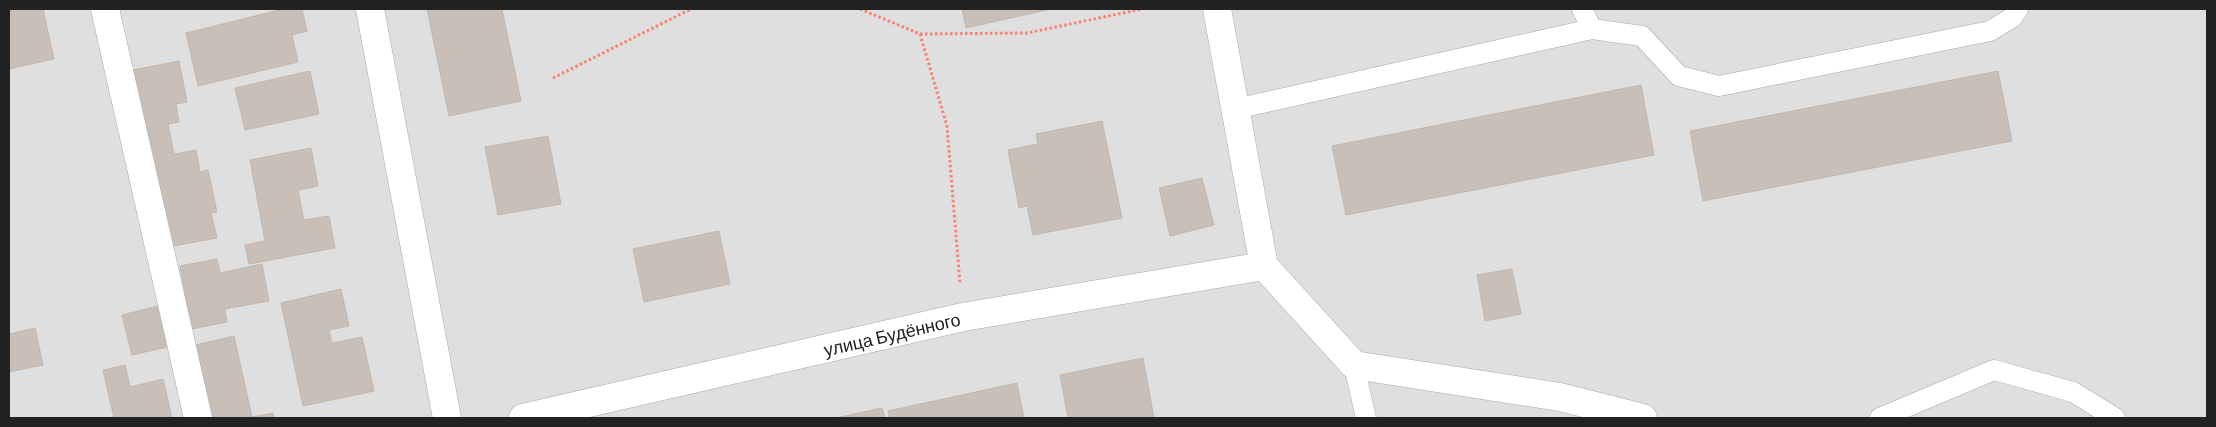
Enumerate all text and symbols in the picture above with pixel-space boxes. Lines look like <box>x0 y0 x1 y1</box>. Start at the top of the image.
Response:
street label: улица Будённого <box>822 308 962 360</box>

